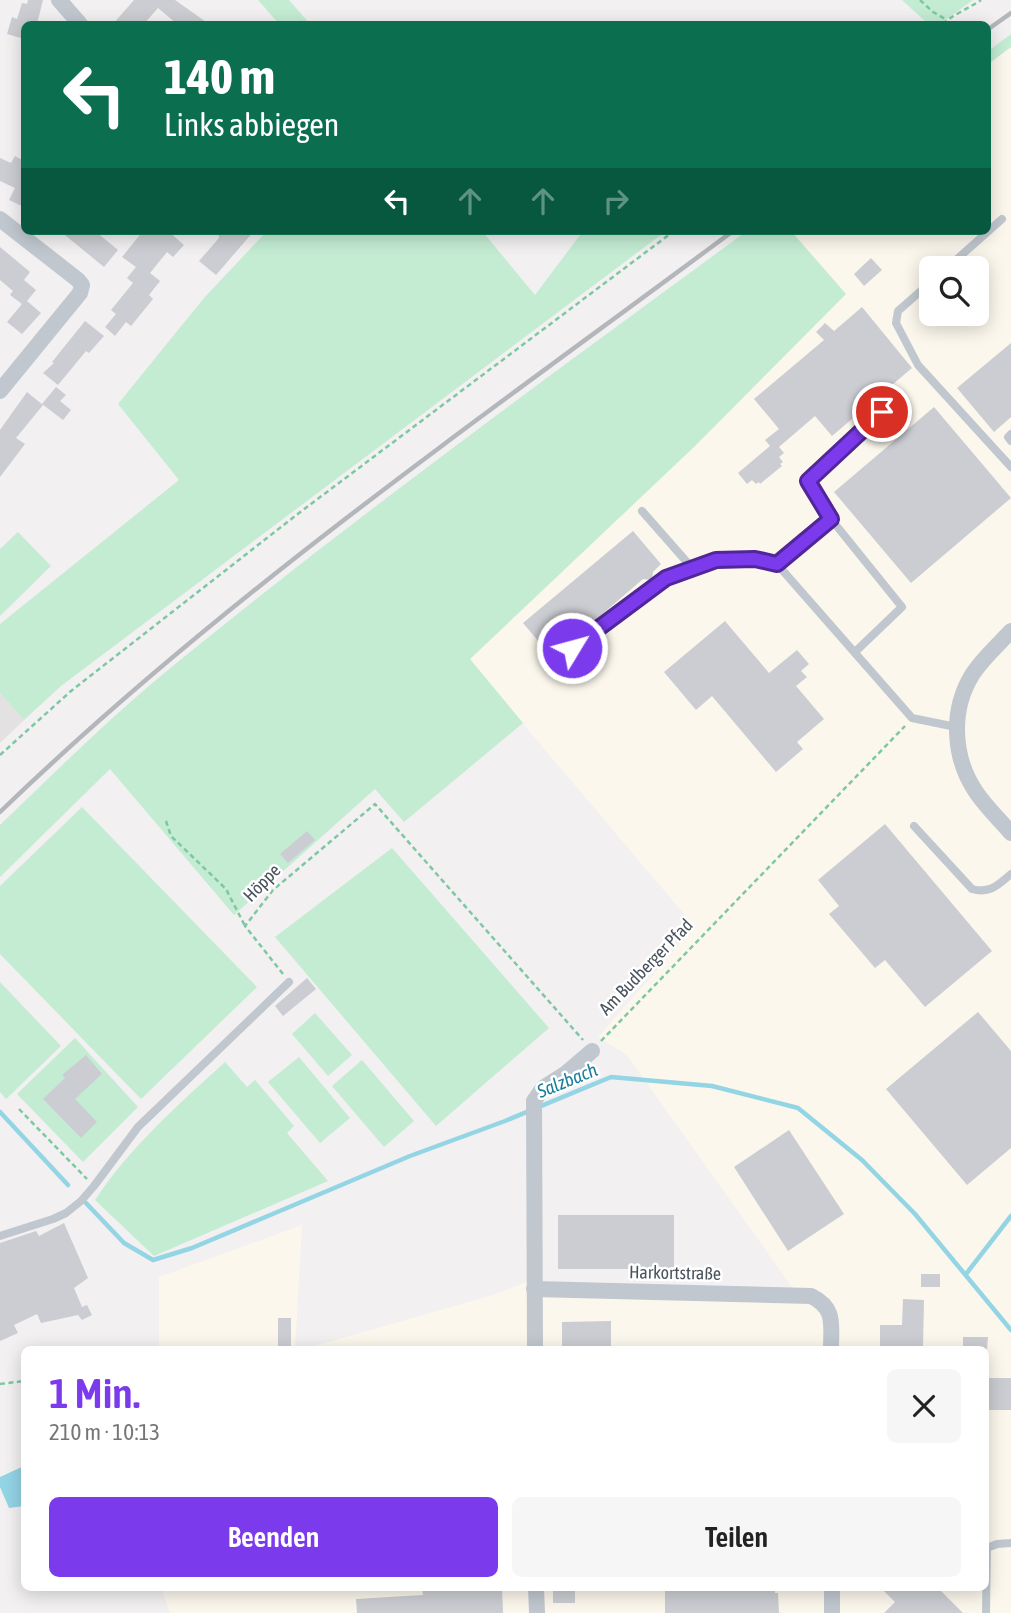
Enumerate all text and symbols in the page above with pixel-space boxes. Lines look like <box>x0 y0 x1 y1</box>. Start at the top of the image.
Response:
text: 140 m <box>164 48 275 104</box>
icon: left <box>49 49 140 140</box>
text: Links abbiegen <box>164 106 339 143</box>
icon: left <box>378 182 416 220</box>
icon: ahead <box>451 182 489 220</box>
icon: ahead <box>524 182 562 220</box>
icon: right <box>597 182 635 220</box>
map controls <box>919 256 989 326</box>
button: search <box>919 256 989 326</box>
pin <box>852 382 912 442</box>
icon: arrive <box>863 393 901 431</box>
position arrow <box>535 611 609 685</box>
street label: Höppe <box>239 859 285 906</box>
street label: Am Budberger Pfad <box>594 914 697 1019</box>
water label: Salzbach <box>533 1058 600 1102</box>
street label: Harkortstraße <box>629 1261 721 1284</box>
text: 1 Min. <box>49 1369 140 1417</box>
button: close <box>887 1369 961 1443</box>
text: 210 m · 10:13 <box>49 1419 160 1445</box>
button: Beenden <box>49 1497 498 1577</box>
button: Teilen <box>512 1497 961 1577</box>

